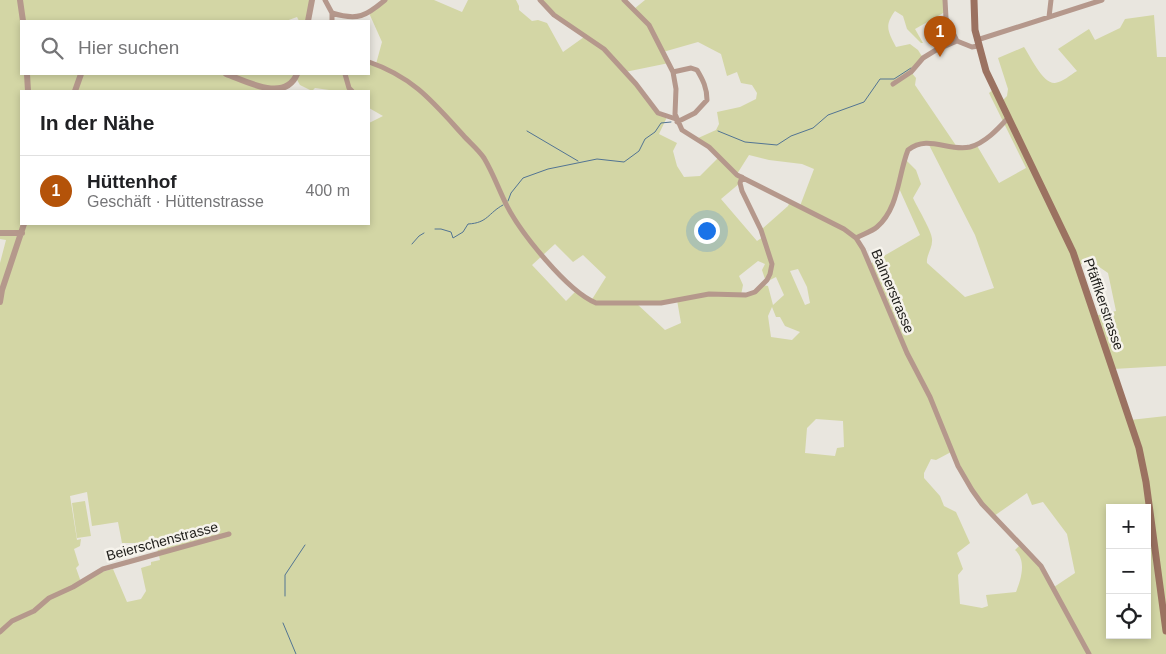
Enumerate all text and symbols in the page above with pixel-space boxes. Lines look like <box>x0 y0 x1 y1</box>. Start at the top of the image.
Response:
pin: 1 <box>924 16 956 57</box>
search box <box>20 20 370 75</box>
icon: search <box>38 34 66 62</box>
text: Hier suchen <box>78 37 179 58</box>
text: In der Nähe <box>40 111 154 134</box>
text: Hüttenhof <box>87 171 177 192</box>
text: 1 <box>52 182 60 199</box>
text: 400 m <box>306 182 350 199</box>
text: Geschäft · Hüttenstrasse <box>87 193 264 210</box>
your location <box>694 218 720 244</box>
street label: Balmerstrasse <box>868 247 918 336</box>
street label: Pfäffikerstrasse <box>1081 256 1127 352</box>
map controls <box>1106 504 1151 639</box>
button: + <box>1106 504 1151 549</box>
street label: Beierschenstrasse <box>104 518 220 564</box>
button: − <box>1106 549 1151 594</box>
button: locate <box>1106 594 1151 639</box>

